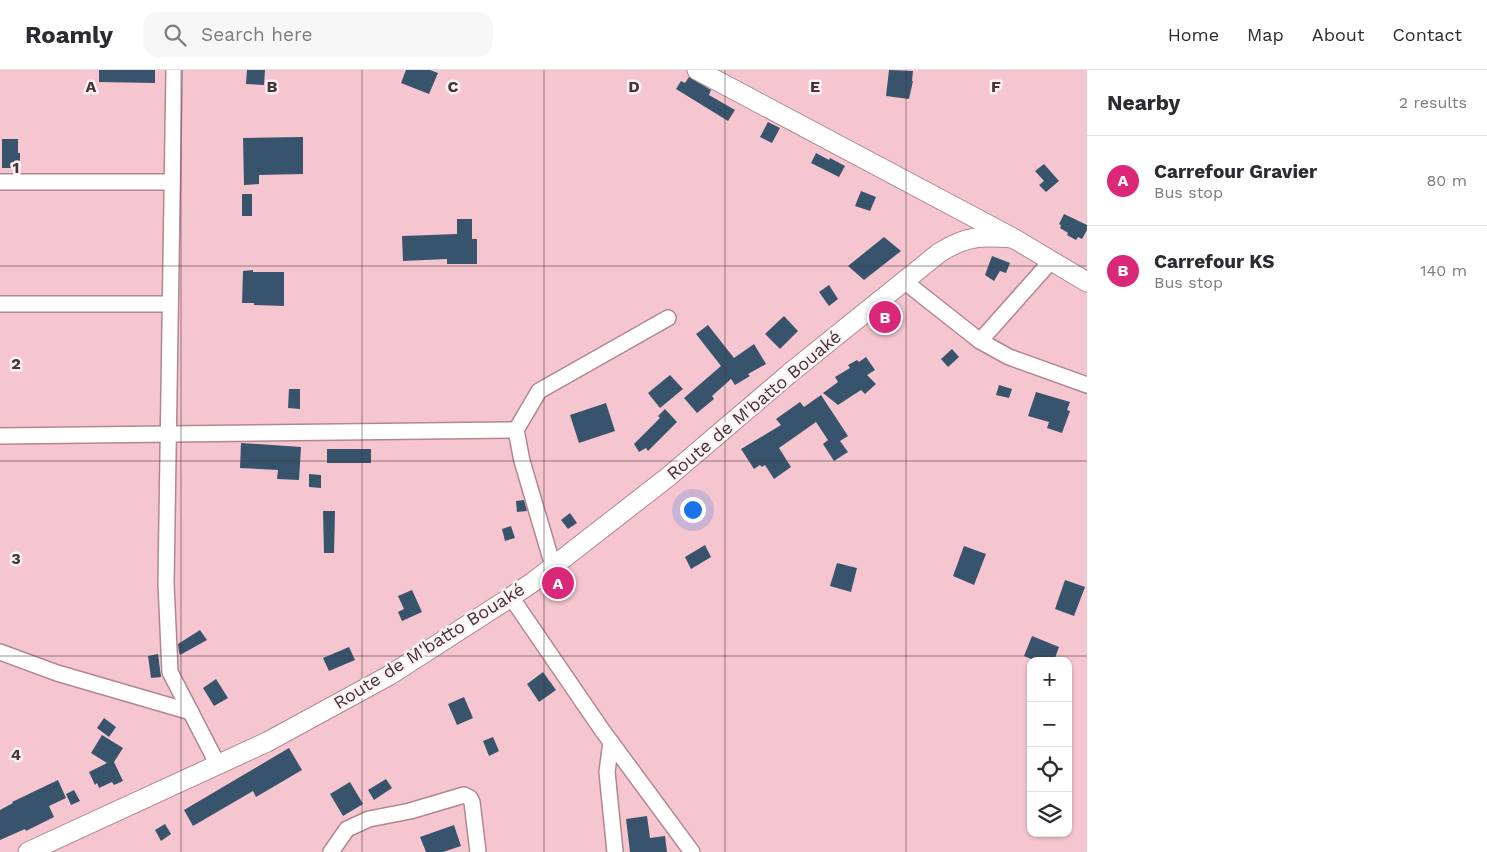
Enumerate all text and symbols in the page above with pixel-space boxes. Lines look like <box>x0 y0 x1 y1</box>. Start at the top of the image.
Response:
search box <box>143 12 493 57</box>
text: Roamly <box>25 21 113 49</box>
icon: search <box>161 21 189 49</box>
text: Search here <box>201 23 312 46</box>
text: Home <box>1168 24 1219 45</box>
text: Map <box>1247 24 1284 45</box>
text: About <box>1312 24 1364 45</box>
text: Contact <box>1392 24 1462 45</box>
text: A <box>86 77 97 96</box>
text: B <box>267 77 278 96</box>
text: C <box>448 77 459 96</box>
text: D <box>628 77 640 96</box>
text: E <box>810 77 820 96</box>
text: F <box>991 77 1001 96</box>
text: Nearby <box>1107 90 1180 115</box>
text: 2 results <box>1399 93 1467 112</box>
text: 1 <box>13 158 19 177</box>
text: Carrefour Gravier <box>1154 160 1317 183</box>
text: A <box>1118 171 1128 190</box>
text: 80 m <box>1426 171 1467 190</box>
text: Bus stop <box>1154 183 1223 202</box>
text: Carrefour KS <box>1154 250 1274 273</box>
text: B <box>1118 261 1128 280</box>
text: 140 m <box>1420 261 1467 280</box>
text: Bus stop <box>1154 273 1223 292</box>
pin: B <box>869 298 901 336</box>
street label: Route de M'batto Bouaké <box>662 326 845 484</box>
text: 2 <box>11 354 21 373</box>
your location <box>680 497 706 523</box>
text: 3 <box>11 549 21 568</box>
pin: A <box>542 564 574 602</box>
street label: Route de M'batto Bouaké <box>329 578 528 713</box>
map controls <box>1027 657 1072 837</box>
button: + <box>1027 657 1072 702</box>
button: − <box>1027 702 1072 747</box>
text: 4 <box>11 745 21 764</box>
button: locate <box>1027 747 1072 792</box>
button: layers <box>1027 792 1072 837</box>

